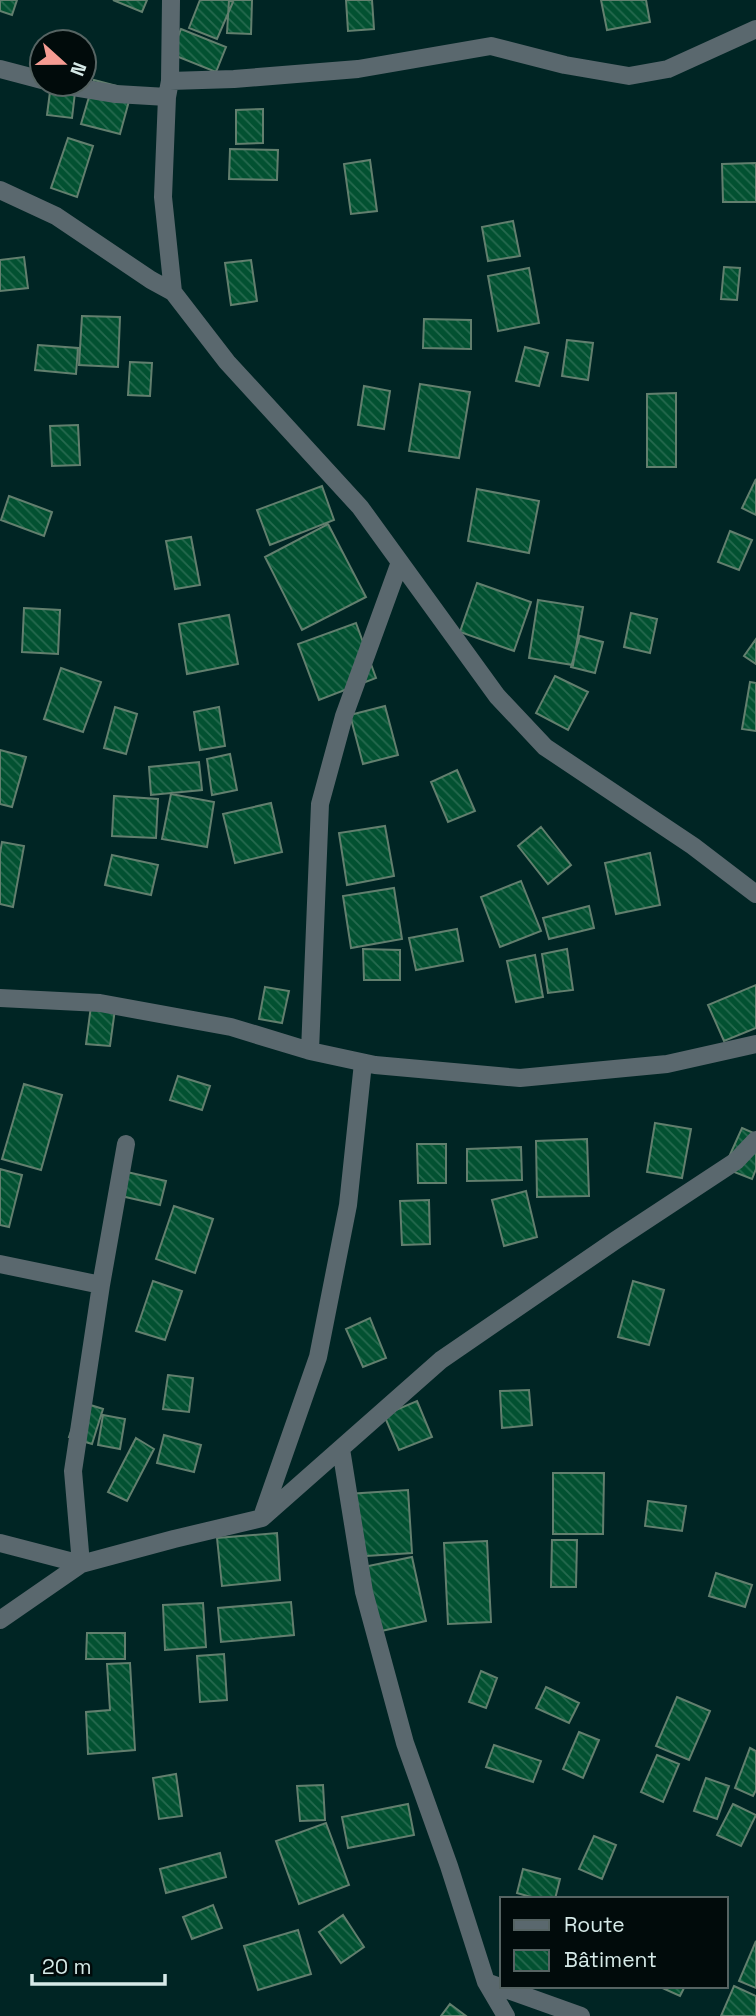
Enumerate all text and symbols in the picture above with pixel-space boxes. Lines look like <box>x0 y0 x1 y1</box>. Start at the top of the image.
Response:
north arrow <box>28 28 98 98</box>
text: N <box>64 58 92 79</box>
legend <box>500 1897 728 1988</box>
text: Route <box>564 1911 625 1938</box>
scale bar <box>32 1942 164 1986</box>
text: Bâtiment <box>564 1946 657 1973</box>
text: 20 m <box>42 1953 92 1980</box>

